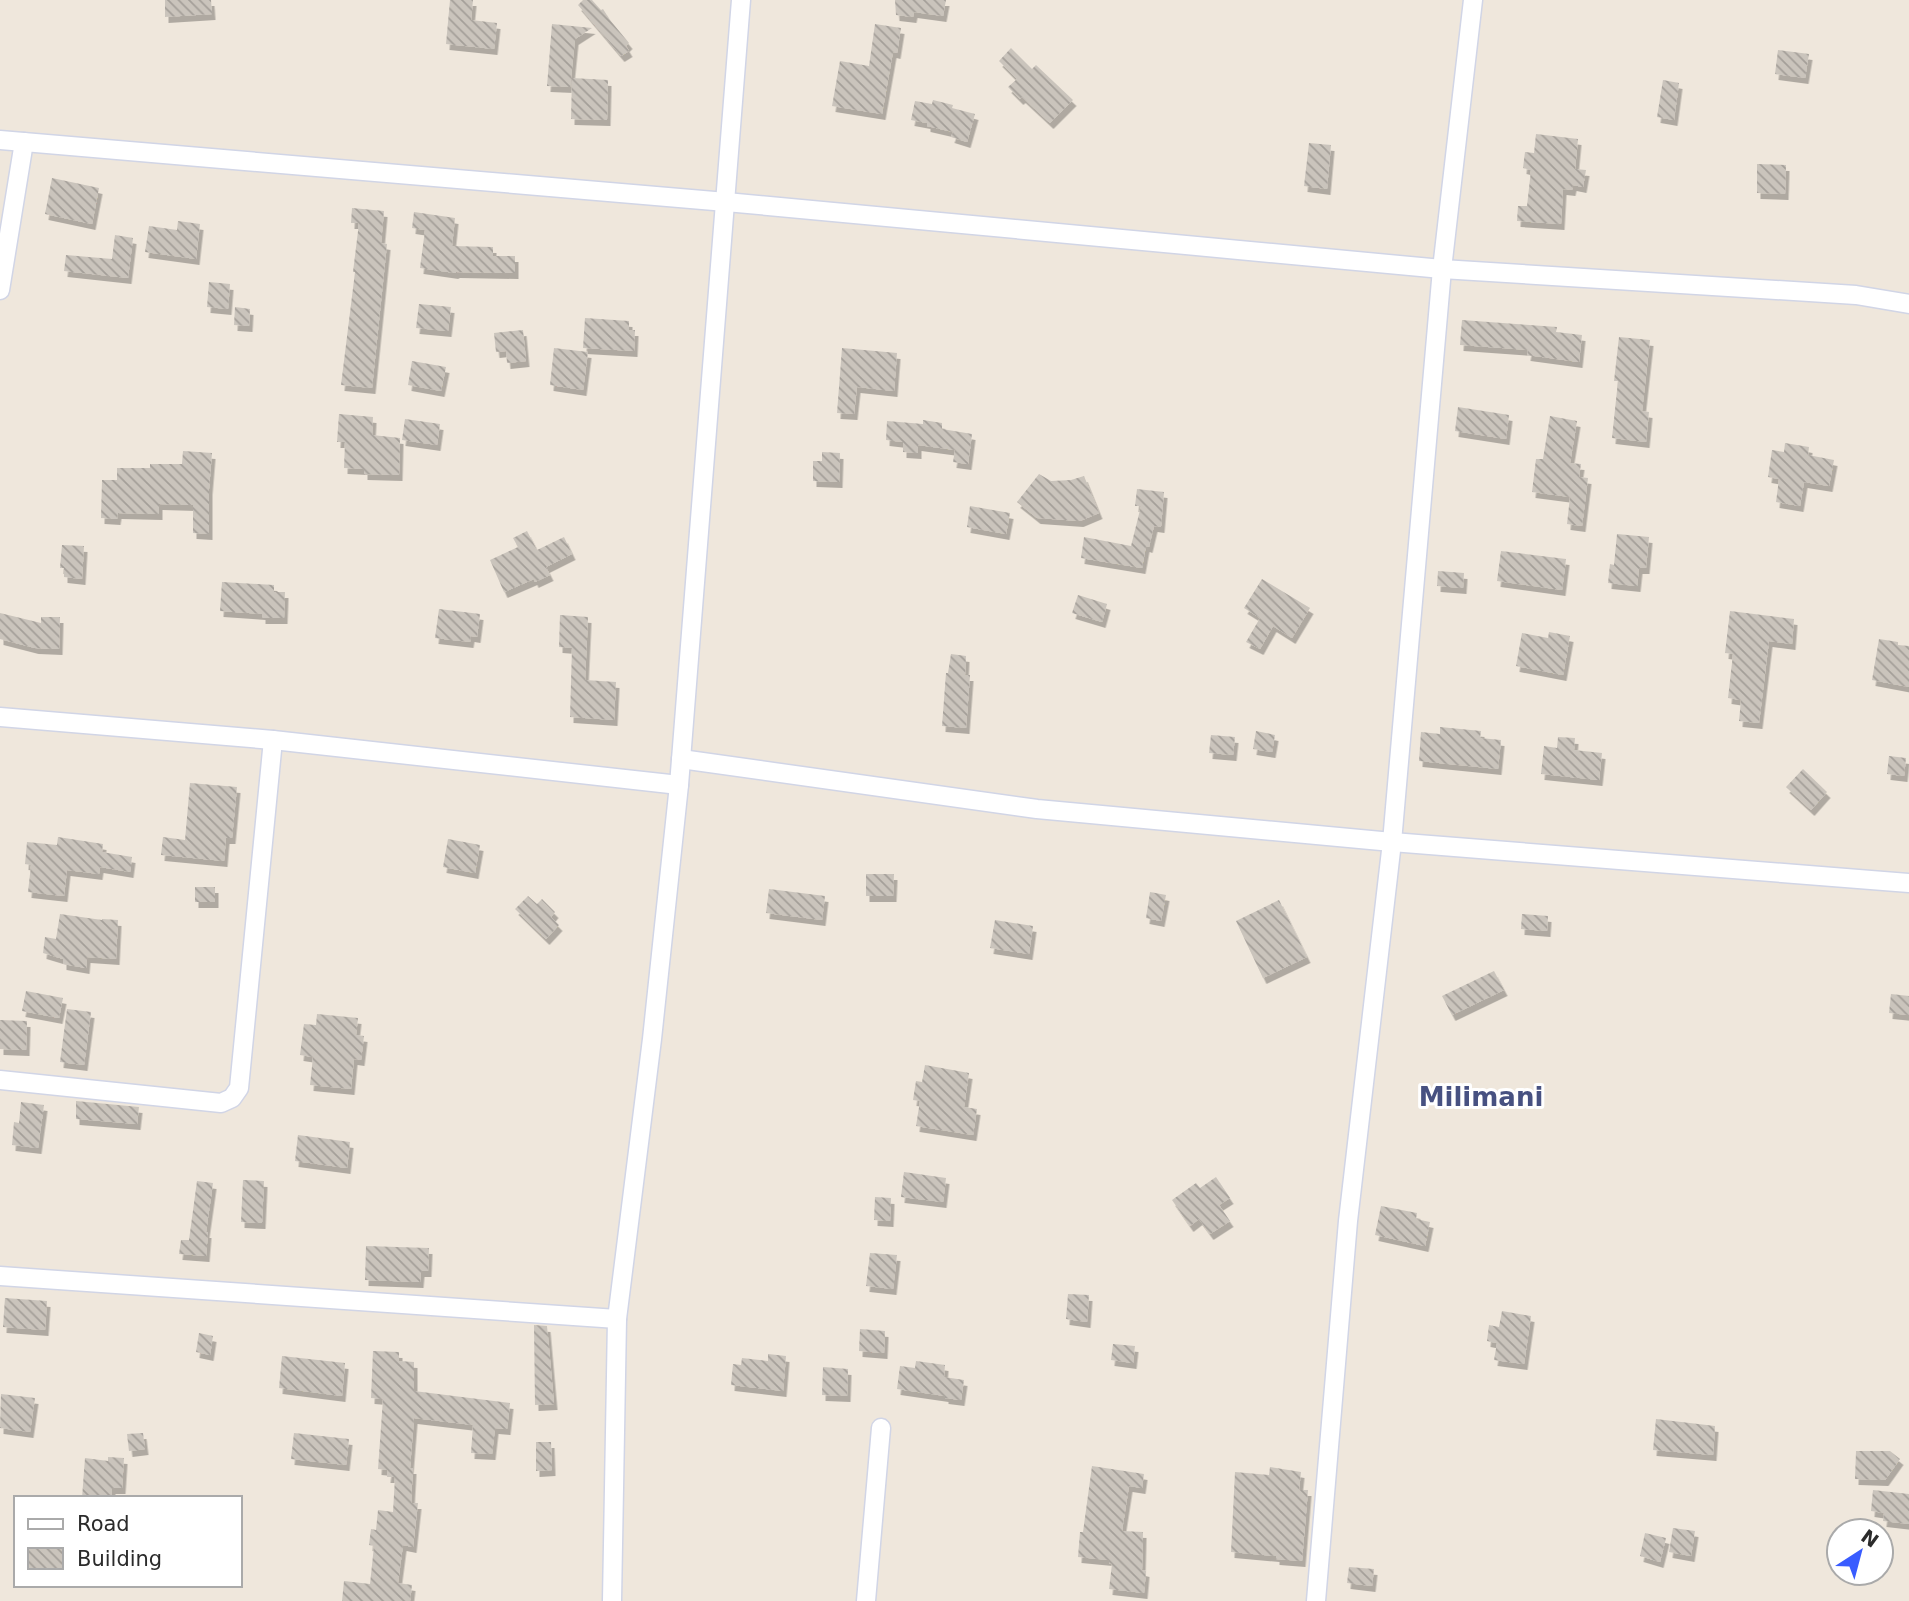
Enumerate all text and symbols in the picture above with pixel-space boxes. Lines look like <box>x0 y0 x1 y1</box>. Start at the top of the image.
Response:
district label: Milimani <box>1419 1082 1543 1112</box>
legend <box>14 1496 242 1587</box>
text: Road <box>77 1512 130 1536</box>
north arrow <box>1825 1517 1895 1587</box>
text: N <box>1857 1525 1883 1552</box>
text: Building <box>77 1547 162 1571</box>

